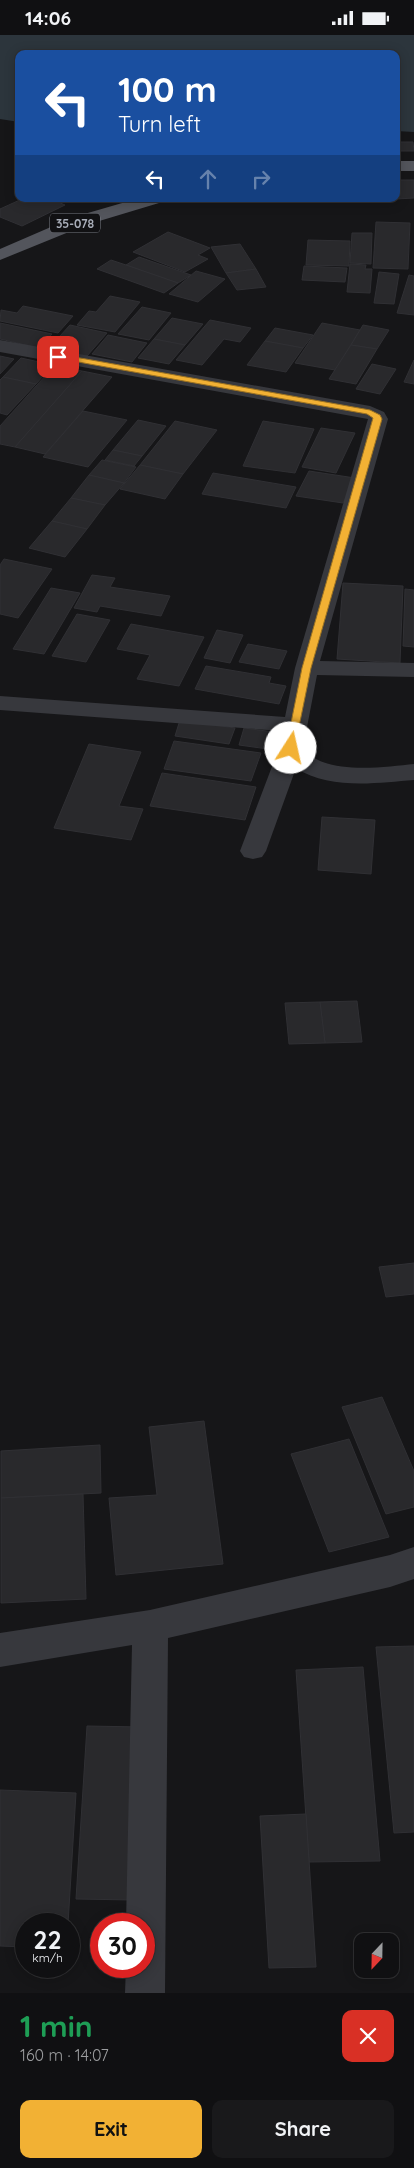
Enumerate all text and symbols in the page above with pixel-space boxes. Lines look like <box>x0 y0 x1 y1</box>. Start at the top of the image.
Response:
text: 14:06 <box>25 6 71 30</box>
text: 100 m <box>118 67 217 111</box>
icon: left <box>35 70 100 135</box>
text: Turn left <box>118 110 201 138</box>
icon: left <box>141 165 169 193</box>
icon: ahead <box>194 165 222 193</box>
icon: right <box>247 165 275 193</box>
road number: 35-078 <box>50 213 100 233</box>
pin <box>37 336 79 378</box>
icon: arrive <box>44 343 72 371</box>
position arrow <box>264 721 316 773</box>
speed limit sign: 30 <box>90 1913 155 1978</box>
text: 22 <box>33 1924 62 1955</box>
north arrow <box>354 1933 399 1977</box>
map controls <box>354 1933 399 1978</box>
text: km/h <box>32 1950 63 1965</box>
text: 1 min <box>20 2007 93 2045</box>
button: close <box>342 2010 394 2062</box>
text: 160 m · 14:07 <box>20 2045 109 2065</box>
button: Exit <box>20 2100 202 2158</box>
button: Share <box>212 2100 394 2158</box>

